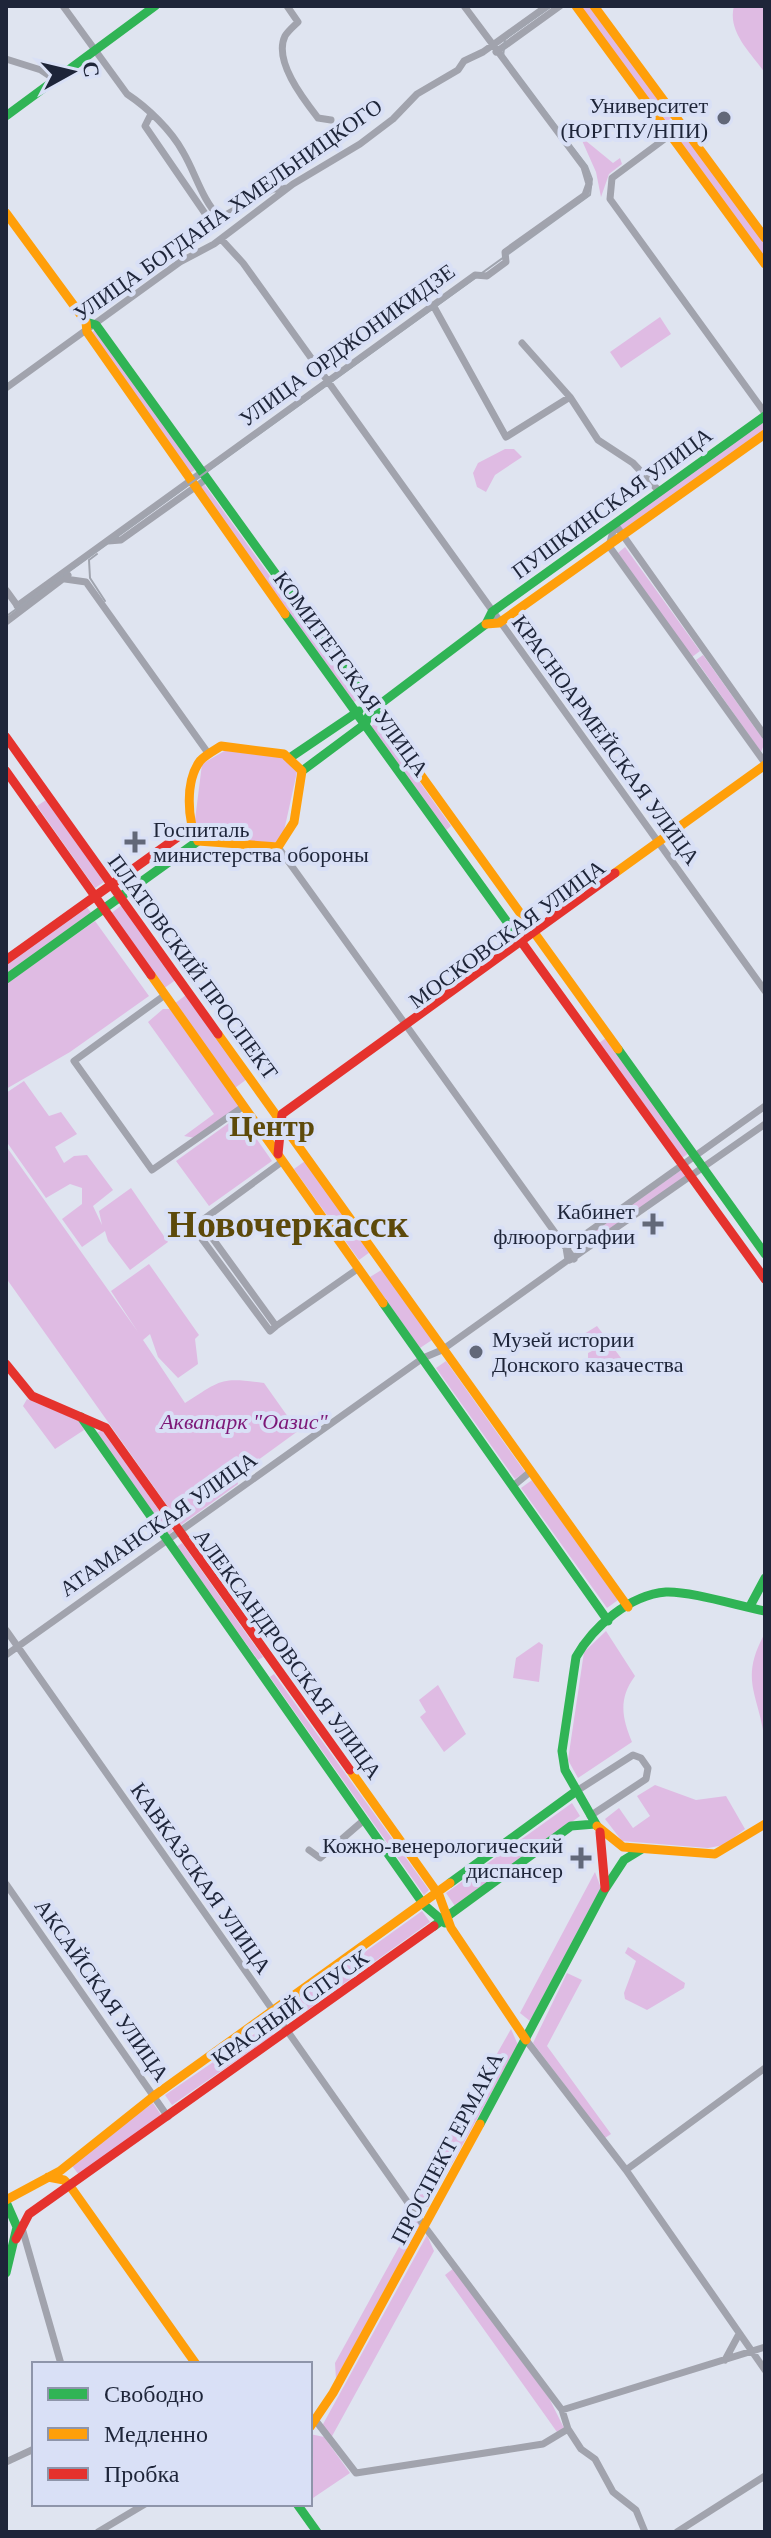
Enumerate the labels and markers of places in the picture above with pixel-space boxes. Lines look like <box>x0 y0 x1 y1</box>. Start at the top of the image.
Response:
place label: Университет (ЮРГПУ/НПИ) <box>561 93 708 143</box>
marker: Университет (ЮРГПУ/НПИ) <box>715 109 733 127</box>
place label: Госпиталь министерства обороны <box>153 817 369 867</box>
marker: Госпиталь министерства обороны <box>124 831 146 853</box>
place label: Кабинет флюорографии <box>493 1199 635 1249</box>
marker: Кабинет флюорографии <box>642 1213 664 1235</box>
place label: Музей истории Донского казачества <box>492 1327 684 1377</box>
marker: Музей истории Донского казачества <box>467 1343 485 1361</box>
place label: Кожно-венерологический диспансер <box>322 1833 563 1883</box>
marker: Кожно-венерологический диспансер <box>570 1847 592 1869</box>

